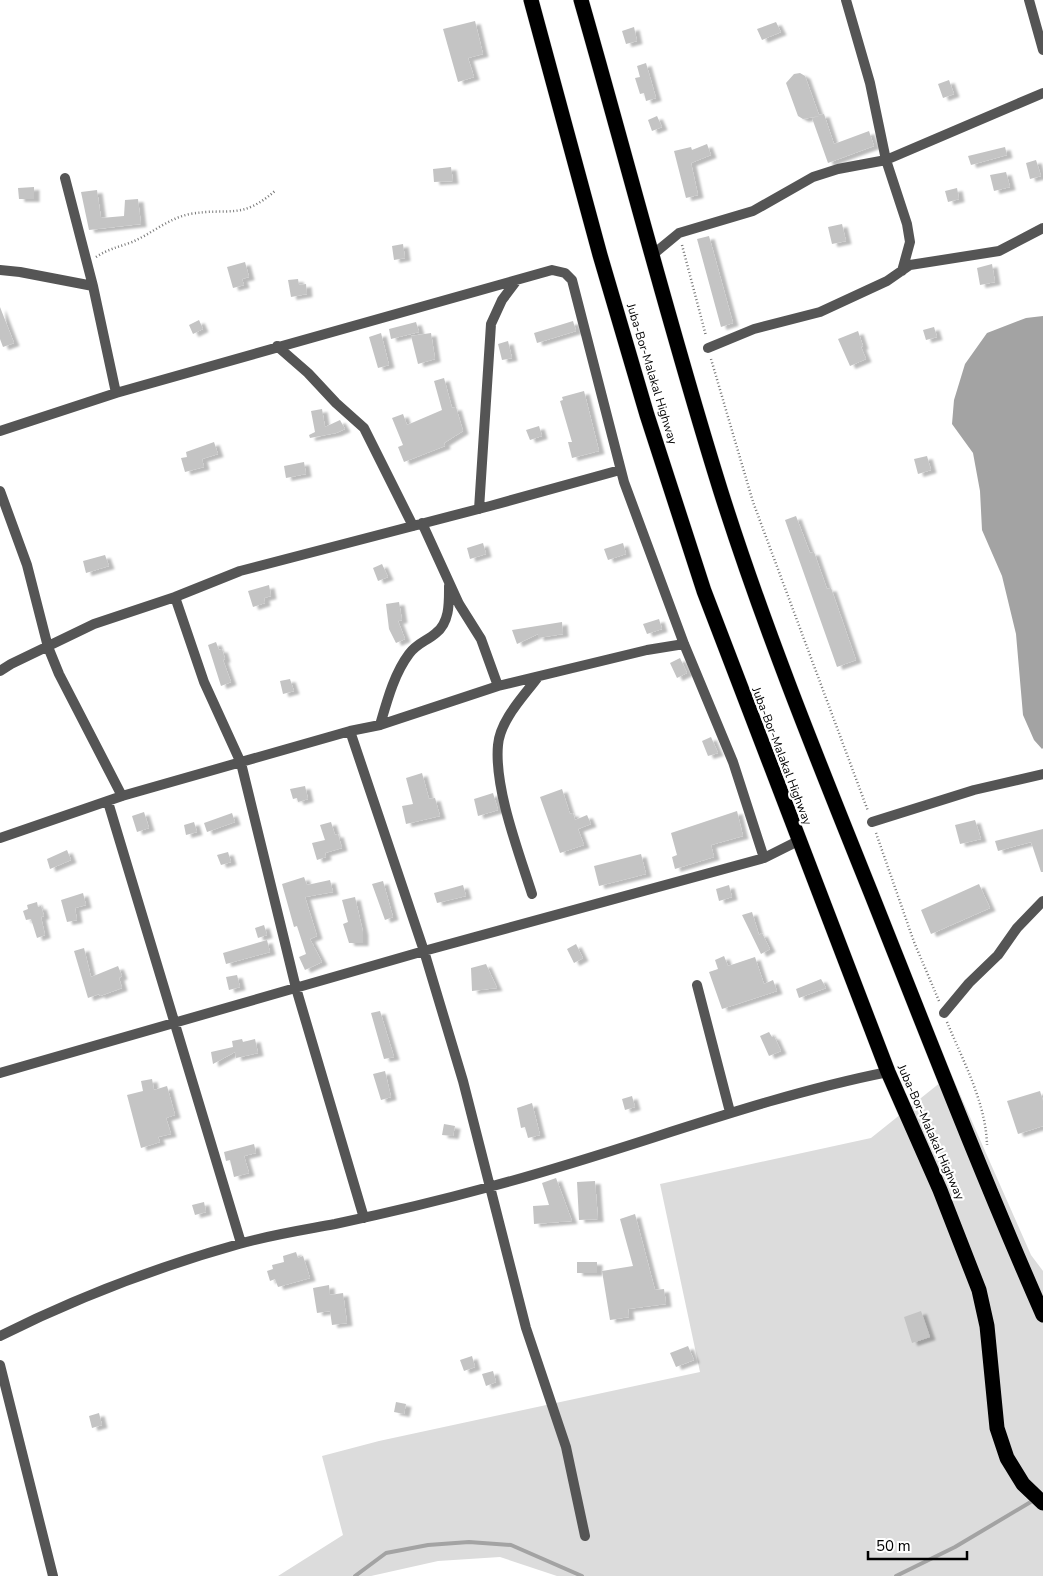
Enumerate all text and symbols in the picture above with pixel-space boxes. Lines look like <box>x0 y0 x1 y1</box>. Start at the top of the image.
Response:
street label: Juba-Bor-Malakal Highway <box>623 301 681 447</box>
street label: Juba-Bor-Malakal Highway <box>748 684 816 828</box>
street label: Juba-Bor-Malakal Highway <box>893 1061 968 1203</box>
scale bar <box>868 1528 967 1560</box>
text: 50 m <box>876 1536 911 1556</box>

